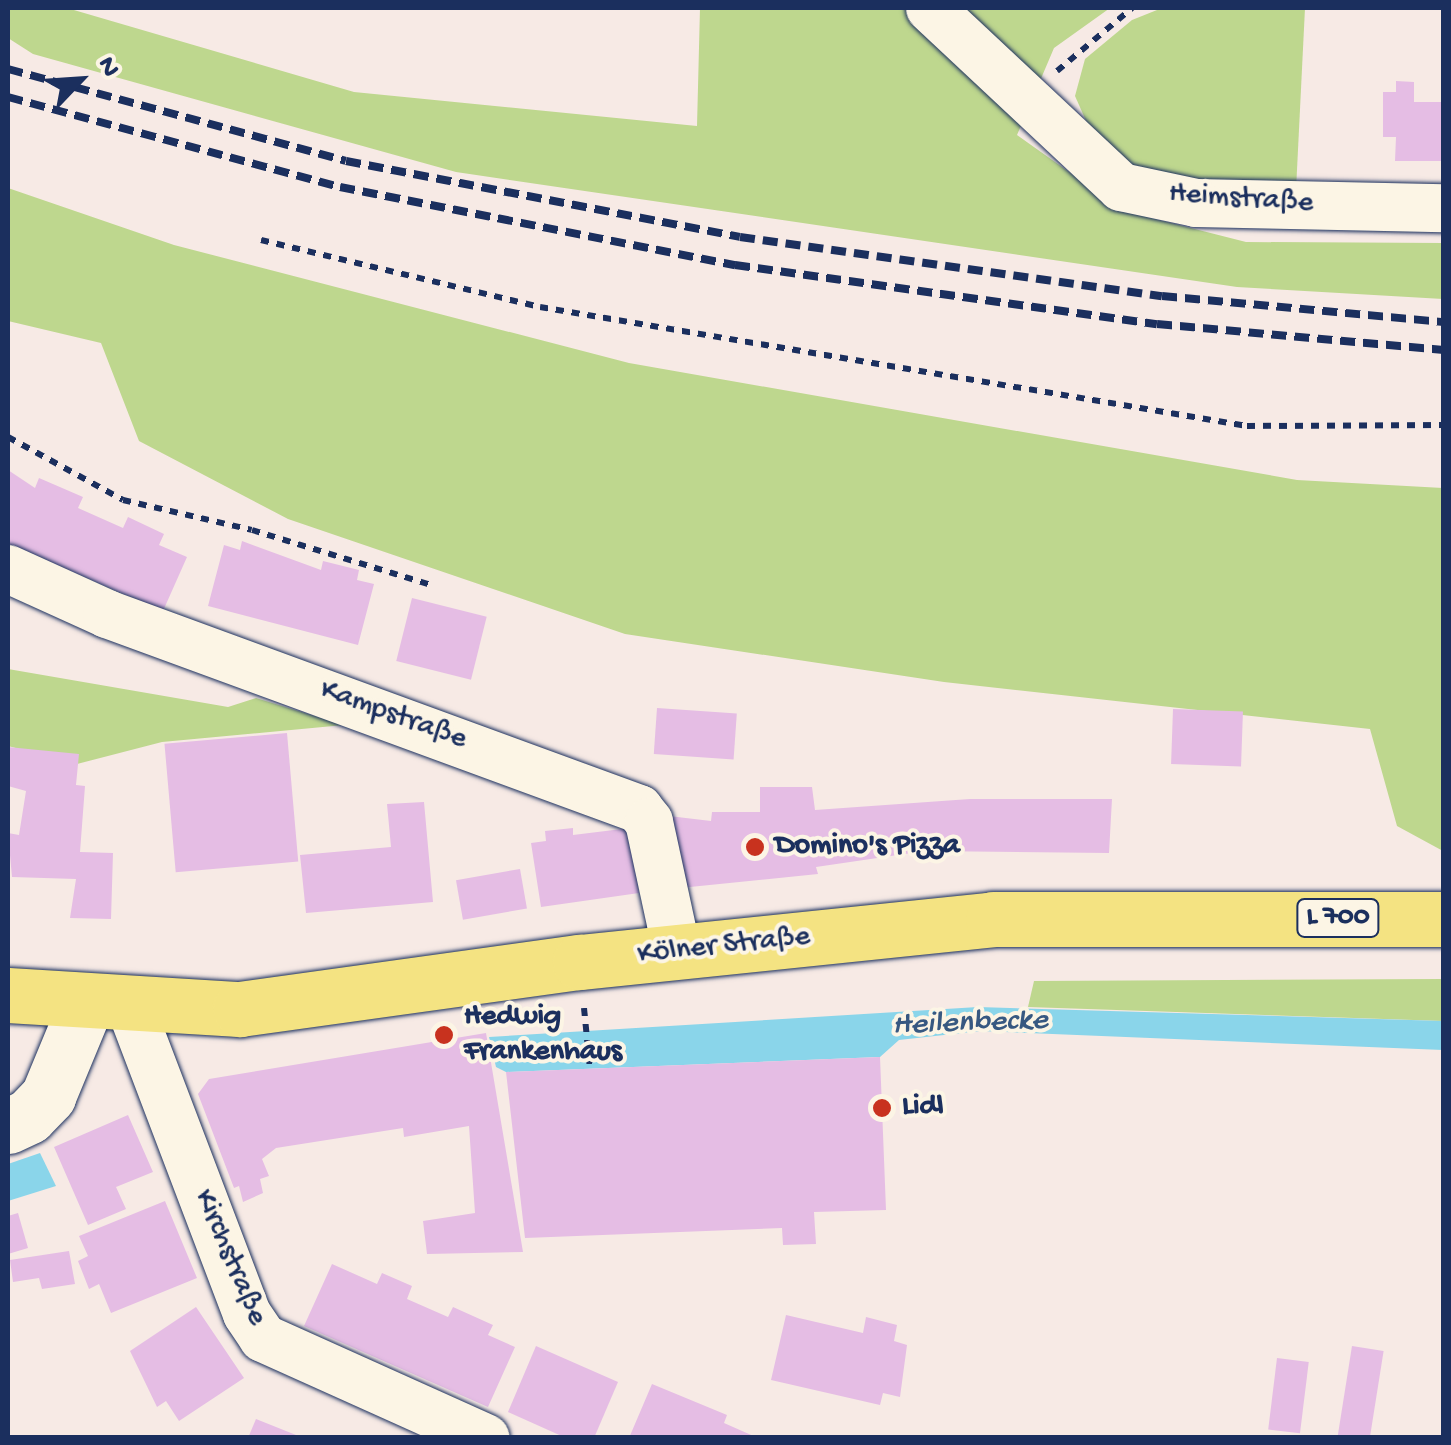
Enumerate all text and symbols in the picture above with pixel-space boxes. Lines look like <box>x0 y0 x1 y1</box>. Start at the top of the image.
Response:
north arrow <box>30 30 130 130</box>
text: N <box>89 52 126 82</box>
street label: Heimstraße <box>1168 177 1314 223</box>
street label: Kampstraße <box>315 673 471 759</box>
place label: Domino's Pizza <box>775 829 960 865</box>
marker: Domino's Pizza <box>744 836 766 858</box>
road number: L 700 <box>1296 895 1380 941</box>
street label: Kölner Straße <box>636 920 812 974</box>
place label: Hedwig Frankenhaus <box>464 1000 622 1070</box>
water label: Heilenbecke <box>892 1002 1048 1046</box>
marker: Hedwig Frankenhaus <box>433 1024 455 1046</box>
place label: Lidl <box>902 1090 944 1126</box>
marker: Lidl <box>871 1097 893 1119</box>
street label: Kirchstraße <box>184 1185 274 1331</box>

